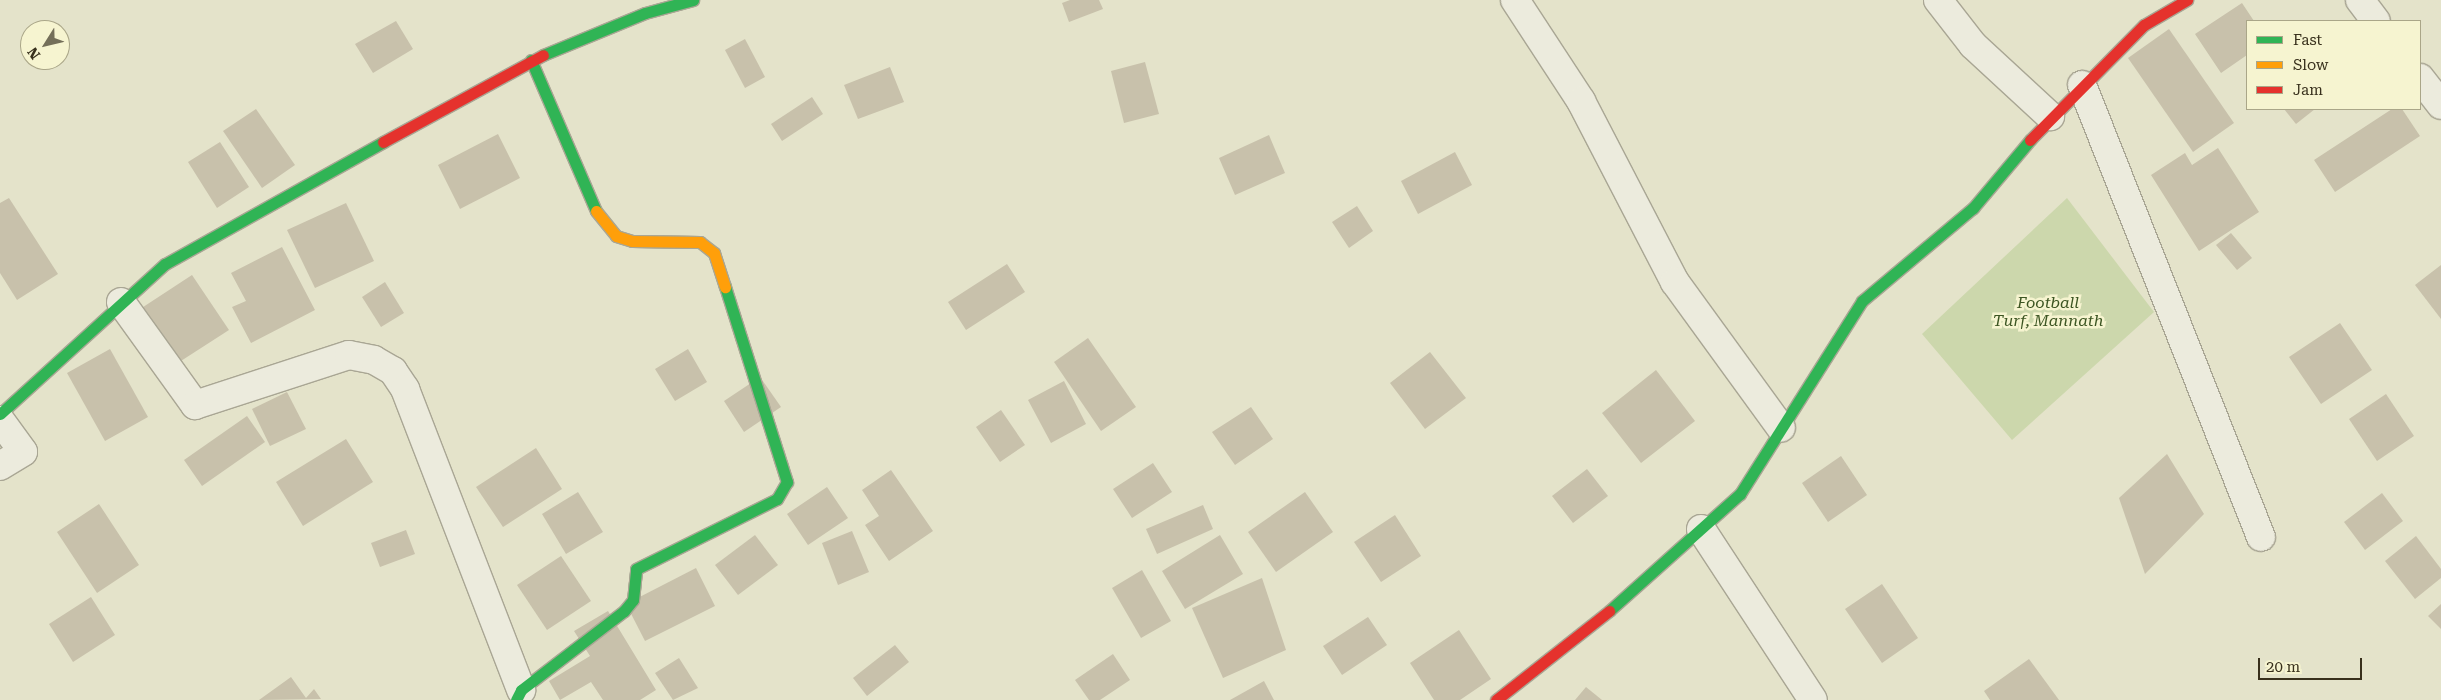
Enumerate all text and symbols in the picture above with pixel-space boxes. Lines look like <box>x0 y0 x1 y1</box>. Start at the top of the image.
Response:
north arrow <box>20 20 70 70</box>
legend <box>2246 20 2421 110</box>
text: Fast <box>2293 31 2322 49</box>
text: N <box>24 44 43 62</box>
text: Slow <box>2293 56 2328 74</box>
text: Jam <box>2293 81 2323 99</box>
park label: Football Turf, Mannath <box>1993 293 2103 331</box>
scale bar <box>2261 648 2365 680</box>
text: 20 m <box>2266 658 2300 676</box>

